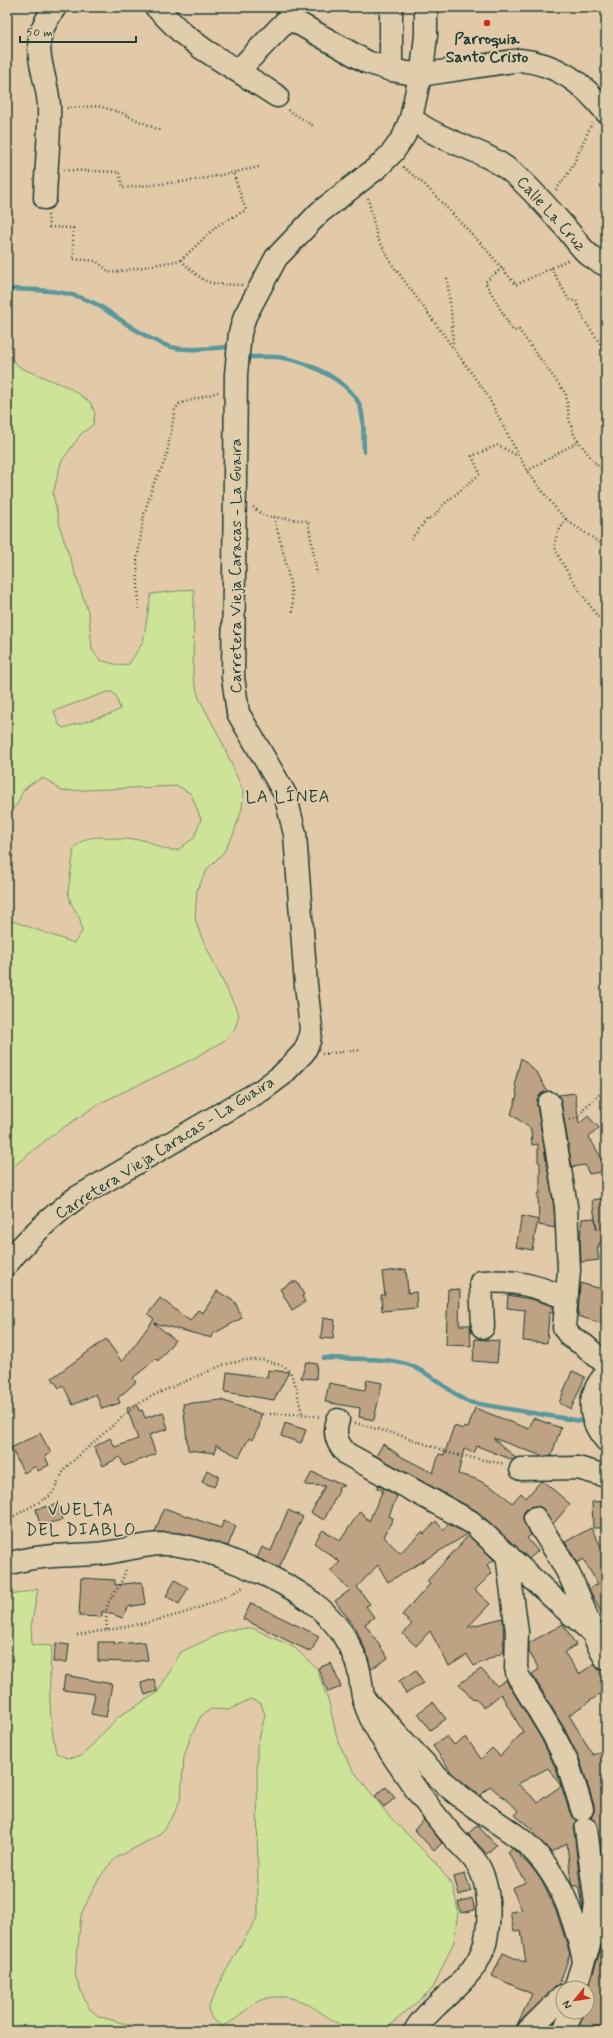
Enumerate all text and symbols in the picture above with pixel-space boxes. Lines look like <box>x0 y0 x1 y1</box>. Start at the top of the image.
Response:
scale bar <box>20 18 136 44</box>
marker: Parroquia Santo Cristo <box>482 18 492 28</box>
text: 50 m <box>26 25 53 41</box>
place label: Parroquia Santo Cristo <box>446 29 528 68</box>
street label: Calle La Cruz <box>512 172 590 256</box>
street label: Carretera Vieja Caracas - La Guaira <box>226 438 247 693</box>
district label: LA LÍNEA <box>245 785 331 808</box>
street label: Carretera Vieja Caracas - La Guaira <box>51 1071 279 1224</box>
district label: VUELTA DEL DIABLO <box>25 1499 137 1541</box>
north arrow <box>555 1980 595 2020</box>
text: N <box>559 1998 575 2011</box>

